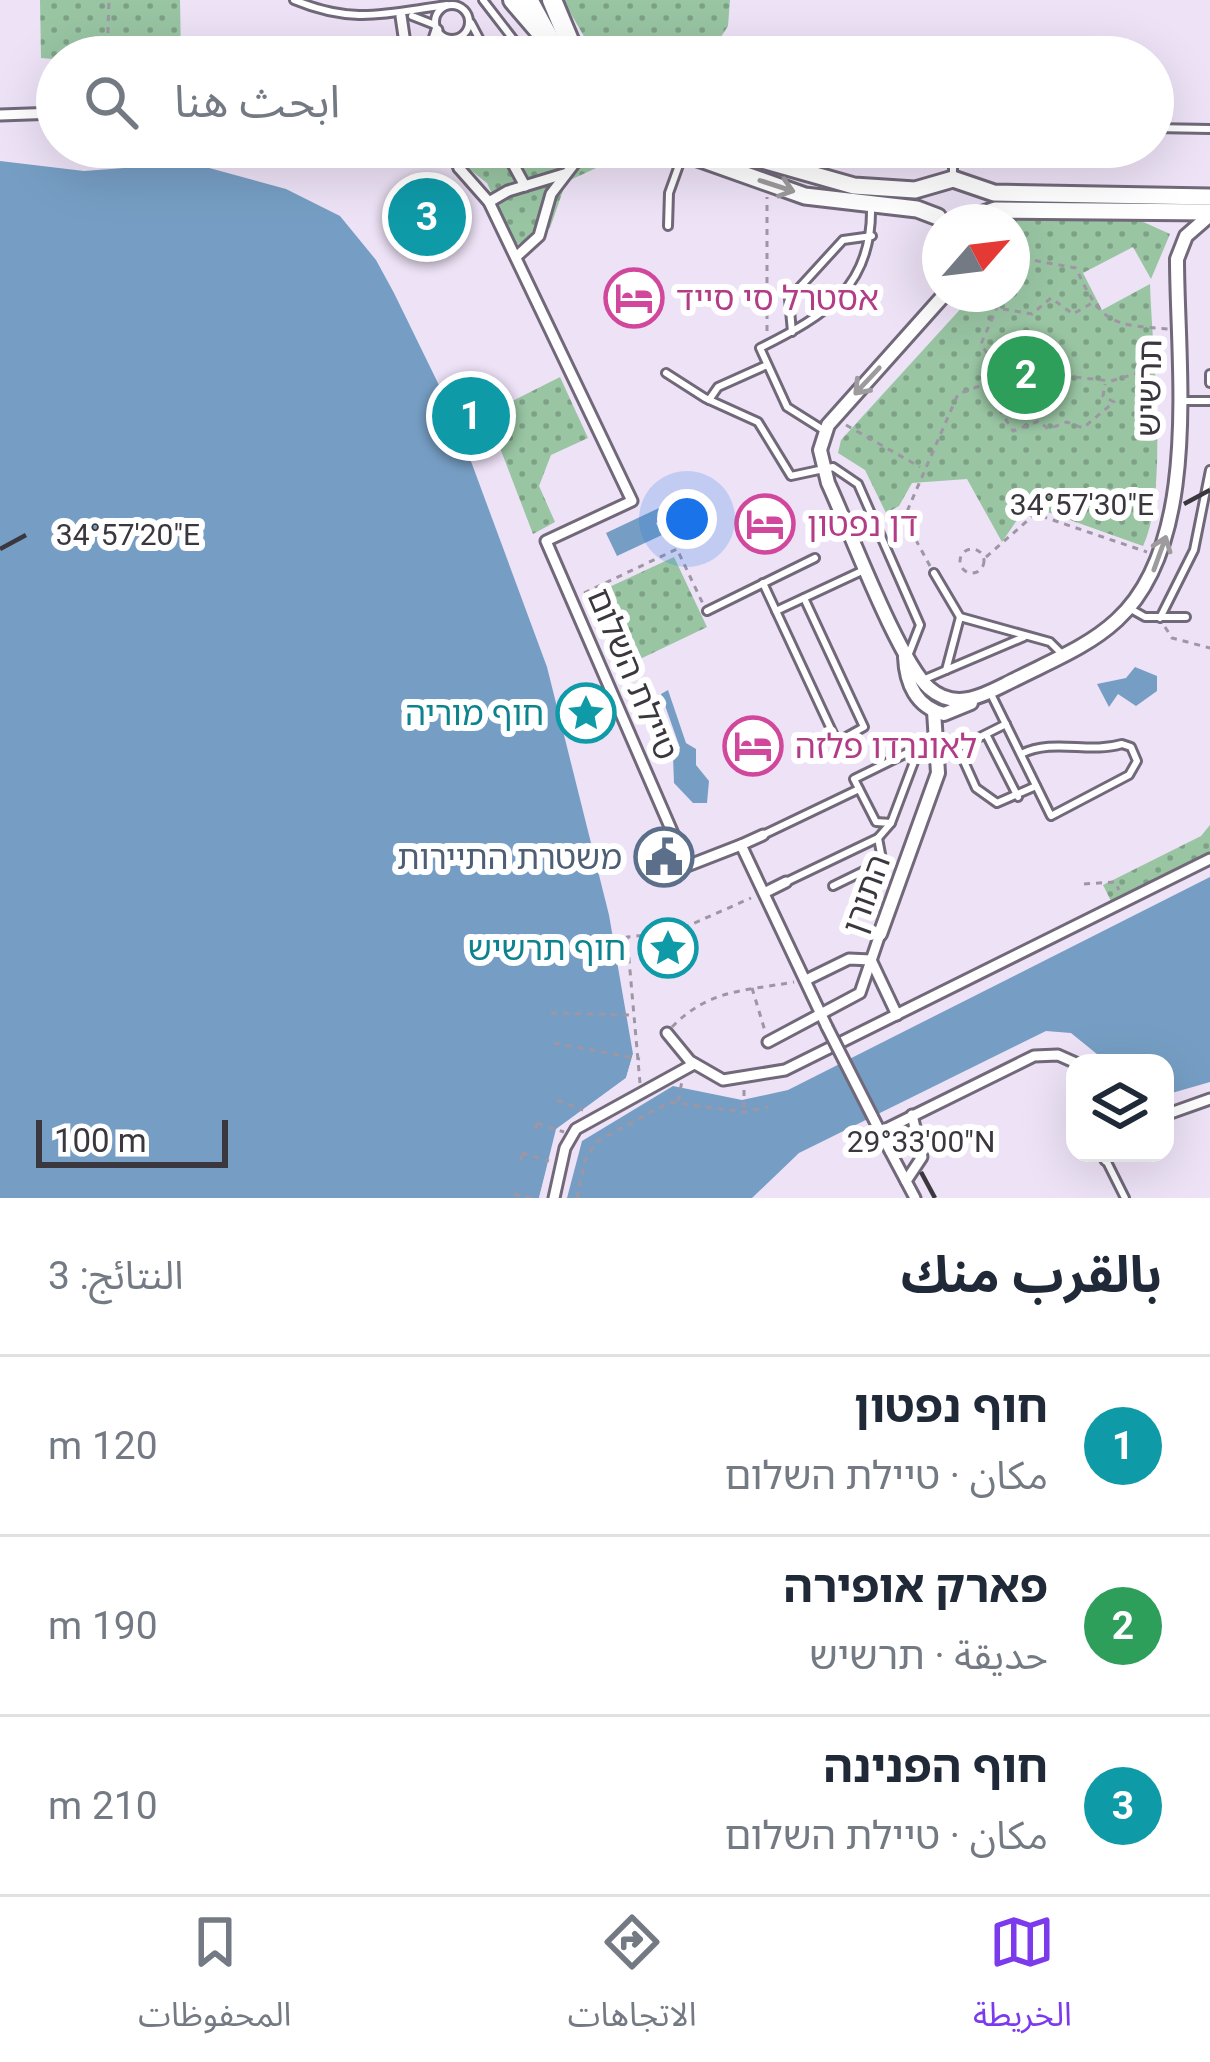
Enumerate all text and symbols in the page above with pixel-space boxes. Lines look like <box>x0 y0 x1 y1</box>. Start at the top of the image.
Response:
search box <box>36 36 1174 168</box>
icon: search <box>78 69 144 135</box>
text: ابحث هنا <box>174 75 340 128</box>
pin: 3 <box>388 172 466 262</box>
one-way arrow <box>757 177 795 199</box>
north arrow <box>922 204 1030 312</box>
hotel icon: אסטרל סי סייד <box>603 267 665 329</box>
place label: אסטרל סי סייד <box>676 279 879 318</box>
pin: 2 <box>987 330 1065 420</box>
street label: תרשיש <box>1129 339 1169 437</box>
one-way arrow <box>854 366 881 396</box>
pin: 1 <box>432 371 510 461</box>
text: 34°57'30"E <box>1010 487 1154 522</box>
your location <box>657 489 717 549</box>
hotel icon: דן נפטון <box>734 493 796 555</box>
place label: דן נפטון <box>807 505 918 544</box>
text: 34°57'20"E <box>56 517 200 552</box>
one-way arrow <box>1151 535 1172 572</box>
street label: טיילת השלום <box>579 582 687 766</box>
place icon: חוף מוריה <box>555 682 617 744</box>
place label: חוף מוריה <box>405 694 544 733</box>
hotel icon: לאונרדו פלזה <box>722 715 784 777</box>
place label: לאונרדו פלזה <box>795 727 977 766</box>
public building icon: משטרת התיירות <box>633 826 695 888</box>
place label: משטרת התיירות <box>397 838 622 877</box>
street label: התורן <box>834 849 898 939</box>
place icon: חוף תרשיש <box>637 917 699 979</box>
place label: חוף תרשיש <box>468 929 626 968</box>
map controls <box>1066 1054 1174 1162</box>
button: layers <box>1066 1054 1174 1162</box>
scale bar <box>36 1114 228 1167</box>
text: 100 m <box>54 1121 147 1160</box>
text: 29°33'00"N <box>847 1124 995 1159</box>
text: بالقرب منك <box>901 1245 1162 1304</box>
text: النتائج: 3 <box>48 1253 184 1299</box>
text: חוף נפטון <box>854 1380 1048 1433</box>
text: 120 m <box>48 1423 158 1469</box>
text: 1 <box>1112 1423 1134 1469</box>
text: مكان · טיילת השלום <box>725 1453 1048 1499</box>
text: פארק אופירה <box>783 1560 1048 1613</box>
text: 190 m <box>48 1603 158 1649</box>
text: 2 <box>1112 1603 1134 1649</box>
text: حديقة · תרשיש <box>809 1633 1048 1679</box>
text: חוף הפנינה <box>823 1740 1048 1793</box>
text: 210 m <box>48 1783 158 1829</box>
text: 3 <box>1112 1783 1134 1829</box>
text: مكان · טיילת השלום <box>725 1813 1048 1859</box>
tab: المحفوظات <box>138 1909 291 2050</box>
tab: الاتجاهات <box>568 1909 697 2050</box>
tab: الخريطة <box>973 1909 1072 2050</box>

